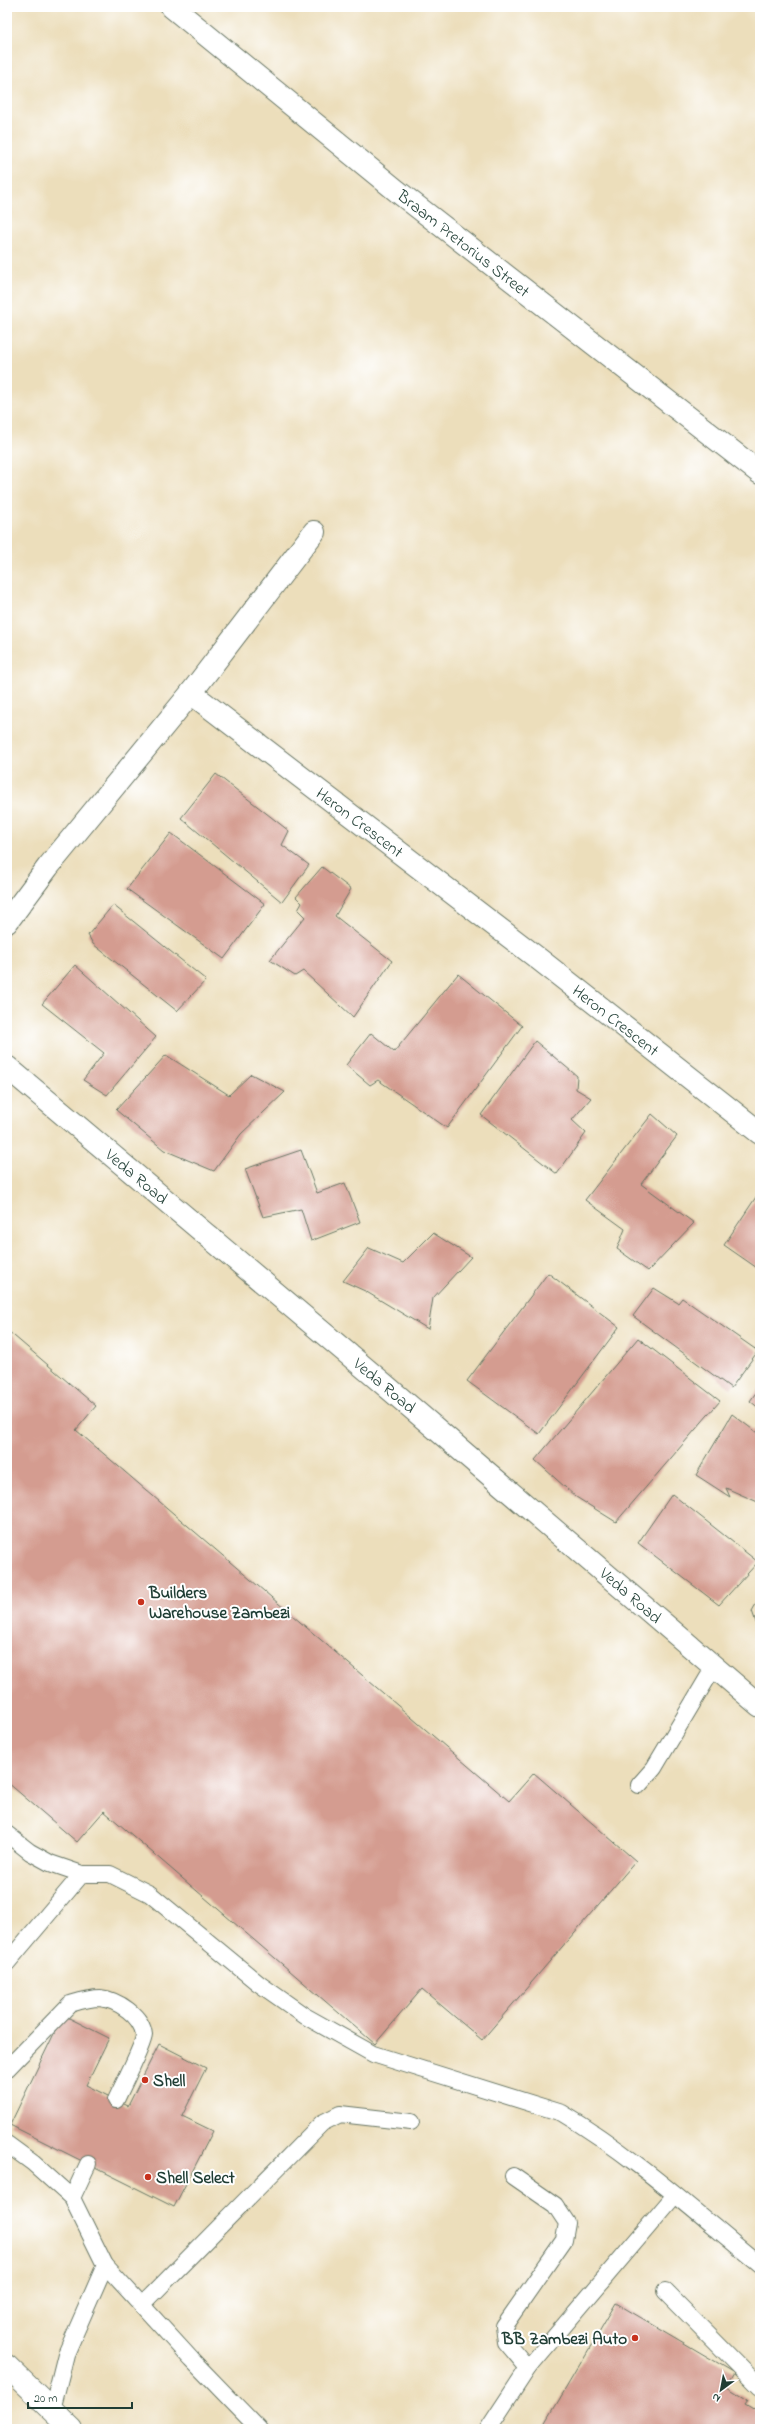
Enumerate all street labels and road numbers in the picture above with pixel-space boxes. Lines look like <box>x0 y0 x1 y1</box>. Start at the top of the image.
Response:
street label: Braam Pretorius Street <box>391 184 535 304</box>
street label: Heron Crescent <box>310 782 409 865</box>
street label: Heron Crescent <box>566 979 664 1063</box>
street label: Veda Road <box>98 1143 173 1211</box>
street label: Veda Road <box>346 1352 421 1420</box>
street label: Veda Road <box>593 1561 667 1631</box>

